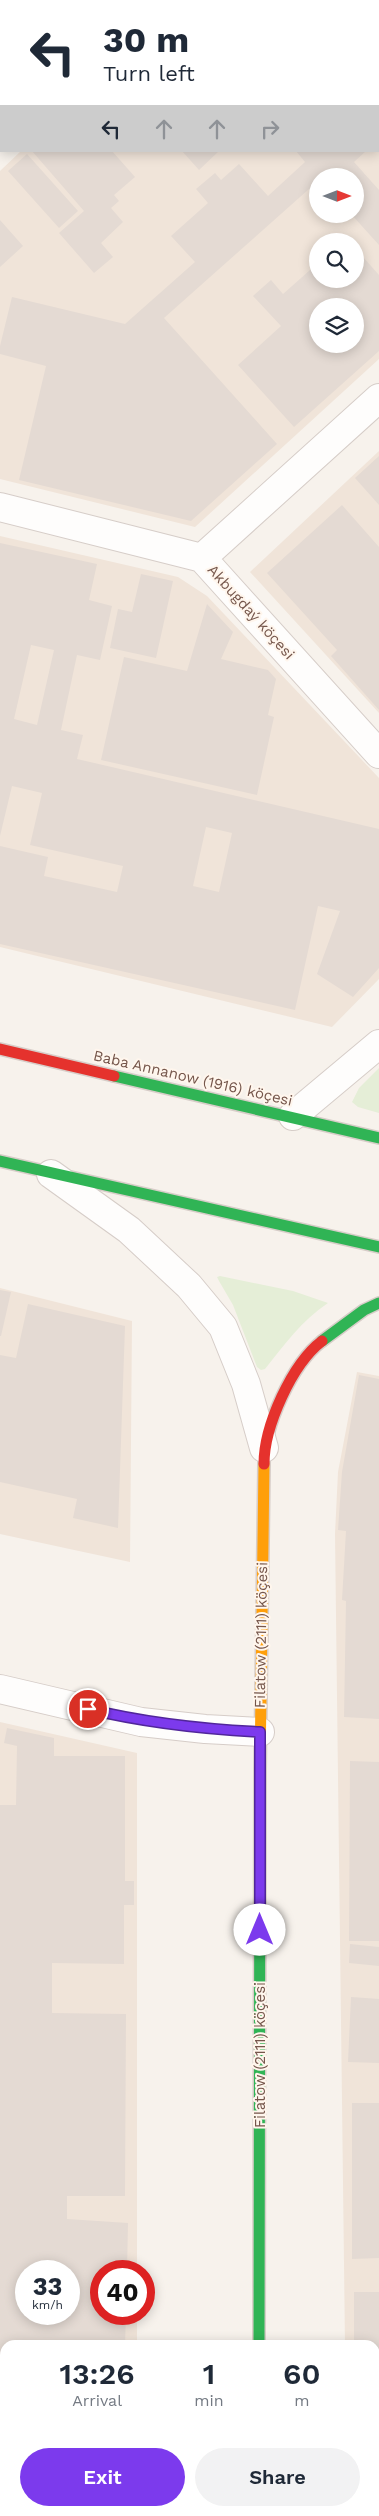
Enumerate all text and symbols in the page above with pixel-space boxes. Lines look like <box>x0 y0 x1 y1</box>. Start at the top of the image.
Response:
text: 30 m <box>103 19 189 61</box>
icon: left <box>20 20 85 85</box>
text: Turn left <box>103 61 195 86</box>
icon: left <box>97 115 125 143</box>
icon: ahead <box>150 115 178 143</box>
icon: ahead <box>203 115 231 143</box>
icon: right <box>256 115 284 143</box>
north arrow <box>309 168 364 222</box>
map controls <box>309 168 364 353</box>
button: search <box>309 233 364 288</box>
button: layers <box>309 298 364 353</box>
street label: Akbugdaý köçesi <box>204 561 298 663</box>
street label: Baba Annanow (1916) köçesi <box>92 1046 294 1110</box>
street label: Filatow (2111) köçesi <box>251 1562 271 1708</box>
pin <box>67 1688 109 1730</box>
icon: arrive <box>74 1695 102 1723</box>
position arrow <box>233 1903 285 1955</box>
street label: Filatow (2111) köçesi <box>251 1982 269 2128</box>
speed limit sign: 40 <box>90 2260 155 2325</box>
text: 33 <box>33 2272 62 2301</box>
text: km/h <box>32 2298 63 2312</box>
text: 13:26 <box>59 2356 135 2391</box>
text: 1 <box>203 2356 215 2391</box>
text: 60 <box>283 2356 321 2391</box>
text: Arrival <box>72 2391 122 2410</box>
text: min <box>194 2391 224 2410</box>
text: m <box>294 2391 309 2410</box>
button: Exit <box>20 2448 185 2506</box>
button: Share <box>195 2448 360 2506</box>

